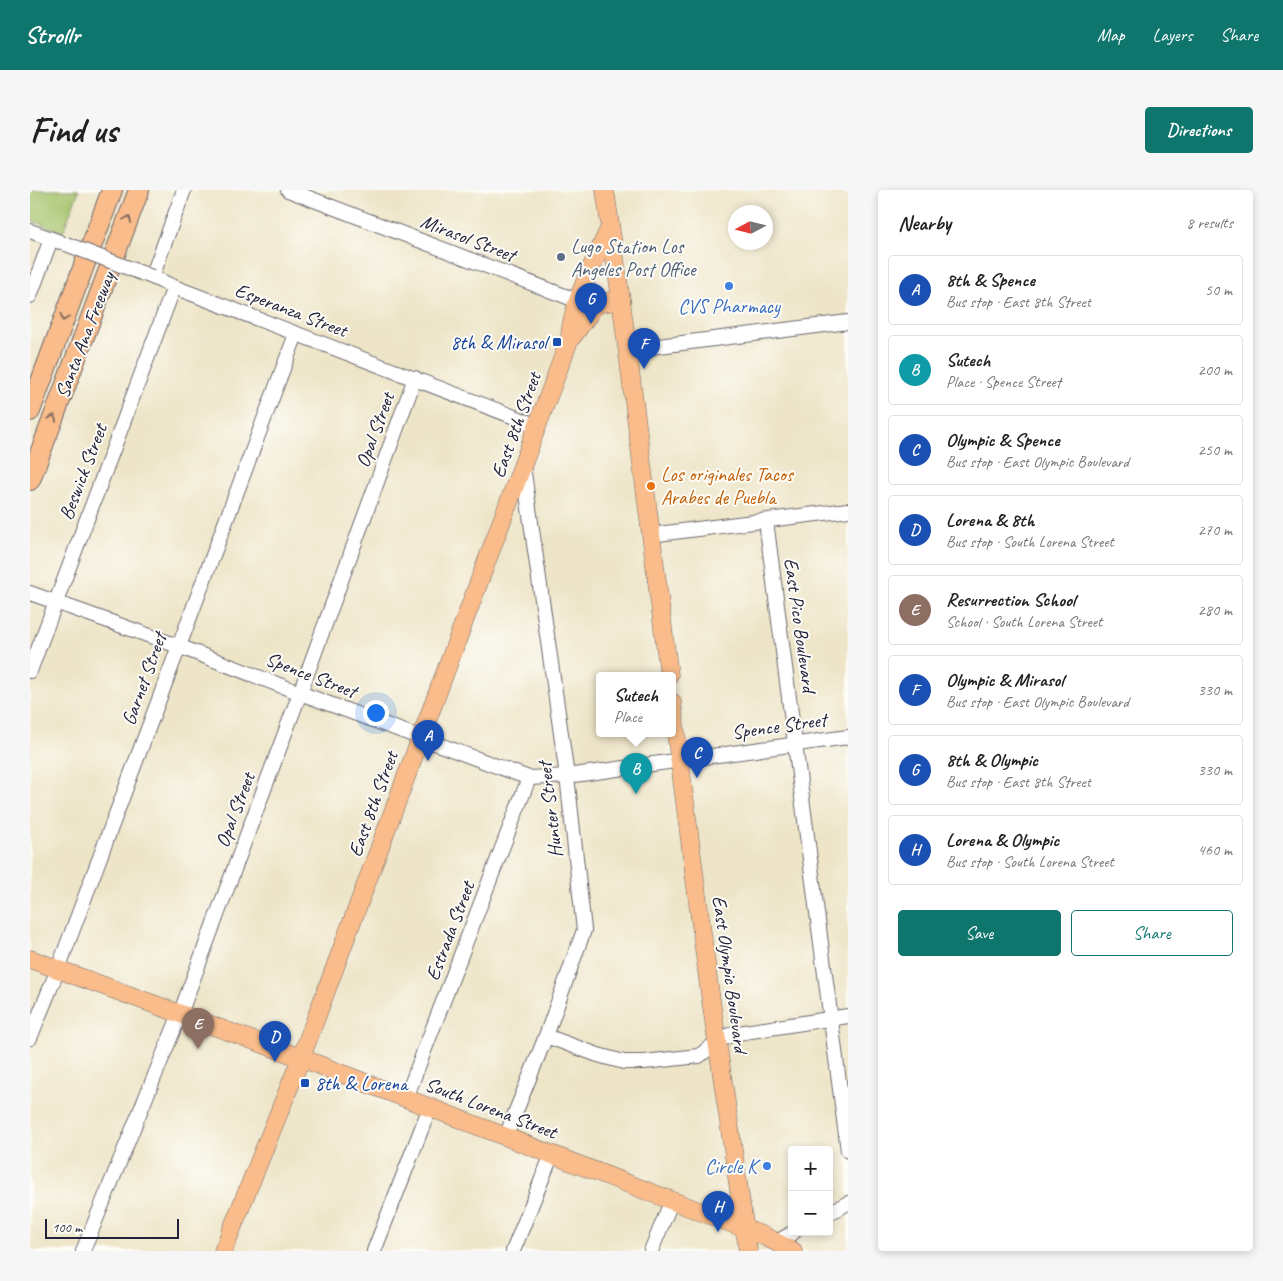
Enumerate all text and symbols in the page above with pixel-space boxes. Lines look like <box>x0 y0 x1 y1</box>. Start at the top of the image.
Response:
text: Strollr <box>25 20 80 50</box>
text: Map <box>1097 24 1125 46</box>
text: Layers <box>1153 24 1192 46</box>
text: Share <box>1220 24 1258 46</box>
button: Directions <box>1145 107 1253 153</box>
text: Find us <box>30 108 117 153</box>
north arrow <box>728 205 773 250</box>
street label: Mirasol Street <box>417 209 522 269</box>
text: Nearby <box>898 210 951 236</box>
text: 8 results <box>1186 213 1233 233</box>
one-way arrow <box>122 215 132 224</box>
place label: Lugo Station Los Angeles Post Office <box>571 234 697 282</box>
marker: Lugo Station Los Angeles Post Office <box>555 251 567 263</box>
street label: Santa Ana Freeway <box>49 266 121 402</box>
text: 8th & Spence <box>946 268 1035 292</box>
street label: Esperanza Street <box>231 277 353 344</box>
marker: CVS Pharmacy <box>723 280 735 292</box>
text: A <box>911 280 919 300</box>
text: 50 m <box>1205 280 1232 300</box>
pin: G <box>575 283 607 324</box>
text: Bus stop · East 8th Street <box>946 292 1091 312</box>
place label: CVS Pharmacy <box>678 294 781 319</box>
one-way arrow <box>60 314 70 322</box>
pin: F <box>628 328 660 369</box>
place label: 8th & Mirasol <box>451 330 551 355</box>
marker: 8th & Mirasol <box>551 336 563 348</box>
text: Sutech <box>946 348 990 372</box>
text: B <box>911 360 919 380</box>
text: 200 m <box>1198 360 1232 380</box>
street label: East 8th Street <box>485 367 547 481</box>
text: Place · Spence Street <box>946 372 1061 392</box>
street label: Opal Street <box>350 387 401 471</box>
one-way arrow <box>47 414 57 423</box>
street label: Beswick Street <box>53 418 114 523</box>
text: Olympic & Spence <box>946 428 1060 452</box>
text: C <box>911 440 919 460</box>
text: 250 m <box>1198 440 1232 460</box>
text: Bus stop · East Olympic Boulevard <box>946 452 1129 472</box>
place label: Los originales Tacos Arabes de Puebla <box>661 462 795 510</box>
marker: Los originales Tacos Arabes de Puebla <box>645 480 657 492</box>
text: Lorena & 8th <box>946 508 1034 532</box>
text: D <box>910 520 920 540</box>
text: 270 m <box>1198 520 1232 540</box>
text: Bus stop · South Lorena Street <box>946 532 1114 552</box>
street label: East Pico Boulevard <box>778 556 822 697</box>
text: Resurrection School <box>946 588 1075 612</box>
text: E <box>911 600 919 620</box>
text: 280 m <box>1198 600 1232 620</box>
text: School · South Lorena Street <box>946 612 1102 632</box>
street label: Garnet Street <box>116 626 173 728</box>
street label: Spence Street <box>262 646 363 705</box>
text: Olympic & Mirasol <box>946 668 1064 692</box>
popup <box>596 672 676 737</box>
text: F <box>911 680 919 700</box>
text: 330 m <box>1198 680 1232 700</box>
text: Sutech <box>614 683 658 707</box>
text: Bus stop · East Olympic Boulevard <box>946 692 1129 712</box>
your location <box>363 700 389 726</box>
text: Place <box>614 707 642 727</box>
street label: Spence Street <box>730 707 831 745</box>
pin: A <box>412 720 444 761</box>
pin: C <box>681 737 713 778</box>
street label: East 8th Street <box>342 746 404 860</box>
text: 8th & Olympic <box>946 748 1038 772</box>
pin: B <box>620 753 652 794</box>
street label: Hunter Street <box>531 757 568 859</box>
text: G <box>911 760 919 780</box>
text: 330 m <box>1198 760 1232 780</box>
street label: Opal Street <box>209 767 261 851</box>
text: Bus stop · East 8th Street <box>946 772 1091 792</box>
text: Lorena & Olympic <box>946 828 1059 852</box>
text: H <box>910 840 920 860</box>
text: 460 m <box>1198 840 1232 860</box>
text: Bus stop · South Lorena Street <box>946 852 1114 872</box>
street label: Estrada Street <box>420 876 481 984</box>
street label: East Olympic Boulevard <box>707 894 754 1057</box>
button: Save <box>898 910 1061 956</box>
button: Share <box>1071 910 1233 956</box>
pin: E <box>182 1008 214 1049</box>
pin: D <box>259 1021 291 1062</box>
place label: 8th & Lorena <box>315 1071 409 1096</box>
street label: South Lorena Street <box>422 1071 562 1145</box>
marker: 8th & Lorena <box>299 1077 311 1089</box>
map controls <box>788 1146 833 1236</box>
button: + <box>788 1146 833 1191</box>
place label: Circle K <box>705 1154 761 1179</box>
marker: Circle K <box>761 1160 773 1172</box>
pin: H <box>702 1191 734 1232</box>
button: − <box>788 1191 833 1236</box>
scale bar <box>45 1216 179 1239</box>
text: 100 m <box>52 1219 82 1236</box>

